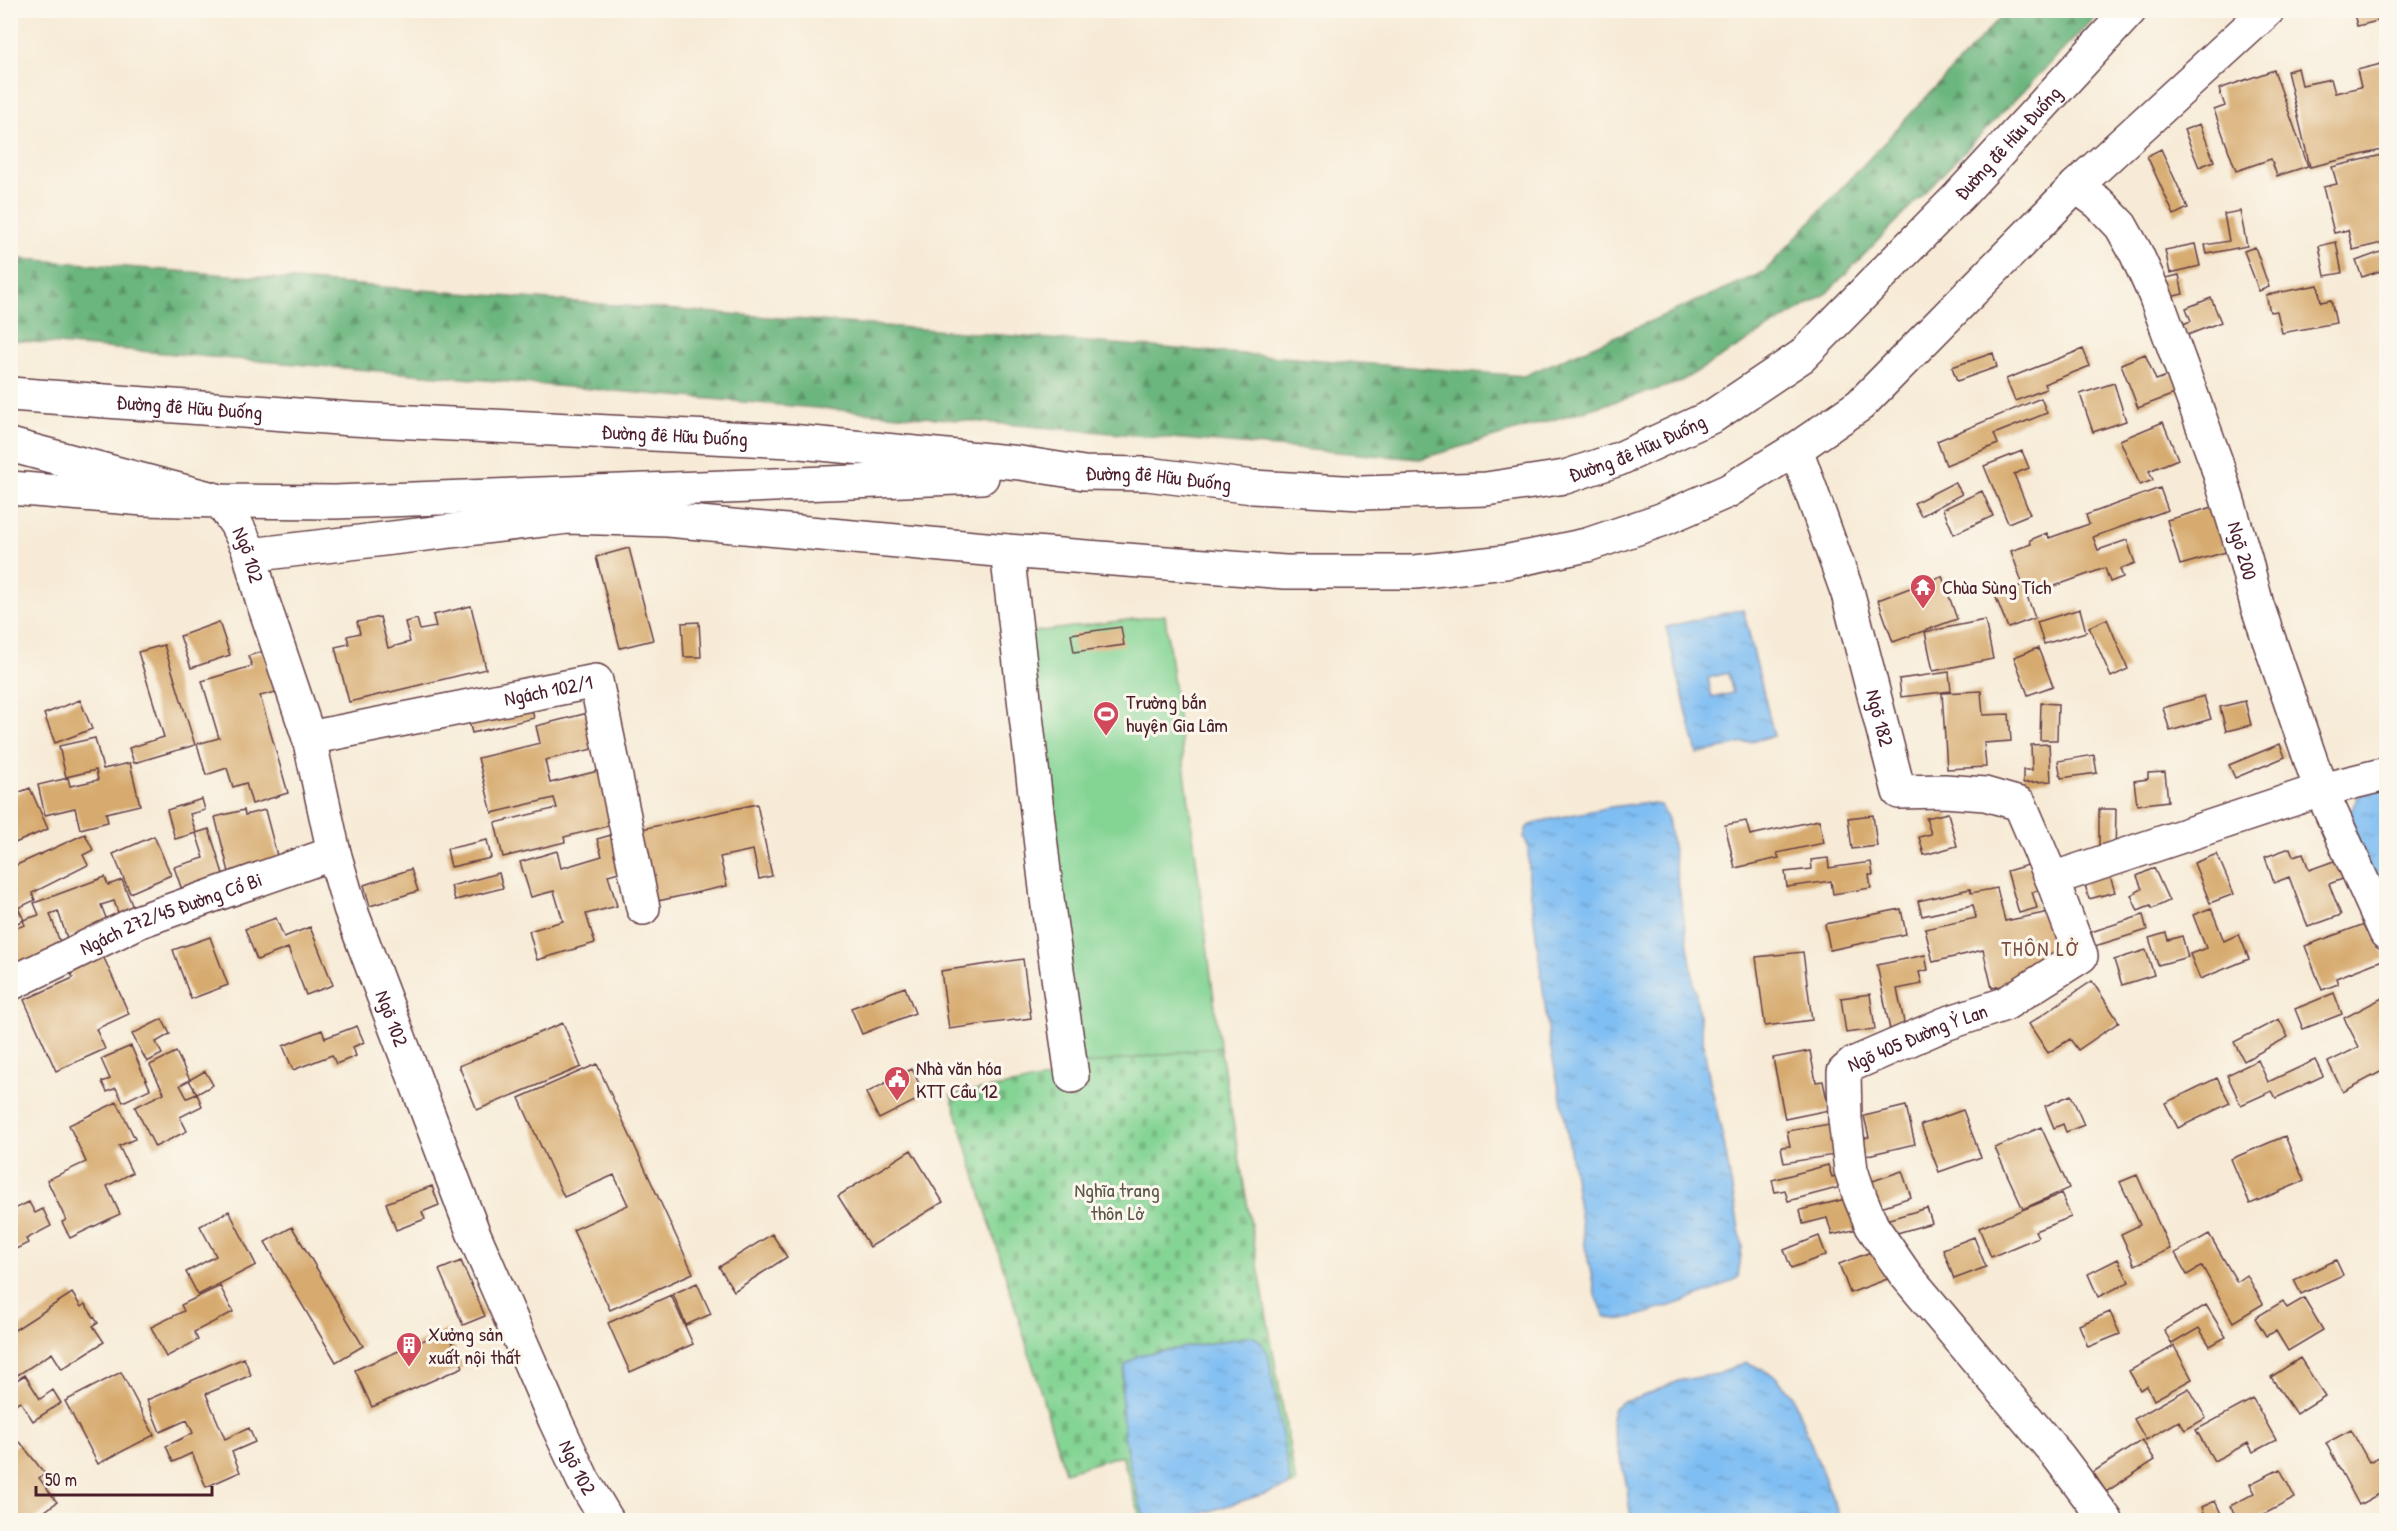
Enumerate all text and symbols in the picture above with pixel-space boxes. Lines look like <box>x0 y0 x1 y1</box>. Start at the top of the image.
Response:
street label: Đường đê Hữu Đuống <box>1948 80 2067 206</box>
street label: Đường đê Hữu Đuống <box>116 388 264 425</box>
street label: Đường đê Hữu Đuống <box>1565 407 1710 488</box>
street label: Đường đê Hữu Đuống <box>601 418 748 452</box>
street label: Đường đê Hữu Đuống <box>1085 459 1233 497</box>
street label: Ngõ 200 <box>2222 518 2264 583</box>
street label: Ngõ 102 <box>226 522 271 586</box>
temple icon: Chùa Sùng Tích <box>1908 572 1938 610</box>
place label: Chùa Sùng Tích <box>1942 573 2052 600</box>
street label: Ngách 102/1 <box>502 668 595 712</box>
street label: Ngõ 182 <box>1860 687 1901 750</box>
place label: Trường bắn huyện Gia Lâm <box>1126 688 1228 738</box>
sports icon: Trường bắn huyện Gia Lâm <box>1091 699 1121 737</box>
street label: Ngách 272/45 Đường Cổ Bi <box>75 865 265 961</box>
district label: THÔN LỞ <box>2001 934 2079 963</box>
street label: Ngõ 102 <box>369 986 415 1051</box>
street label: Ngõ 405 Đường Ỷ Lan <box>1843 997 1991 1078</box>
place label: Nhà văn hóa KTT Cầu 12 <box>916 1054 1001 1104</box>
public building icon: Nhà văn hóa KTT Cầu 12 <box>882 1064 912 1102</box>
park label: Nghĩa trang thôn Lở <box>1074 1176 1160 1226</box>
place label: Xưởng sản xuất nội thất <box>428 1320 522 1370</box>
building icon: Xưởng sản xuất nội thất <box>394 1330 424 1368</box>
street label: Ngõ 102 <box>553 1435 603 1500</box>
scale bar <box>36 1459 212 1497</box>
text: 50 m <box>45 1467 77 1492</box>

